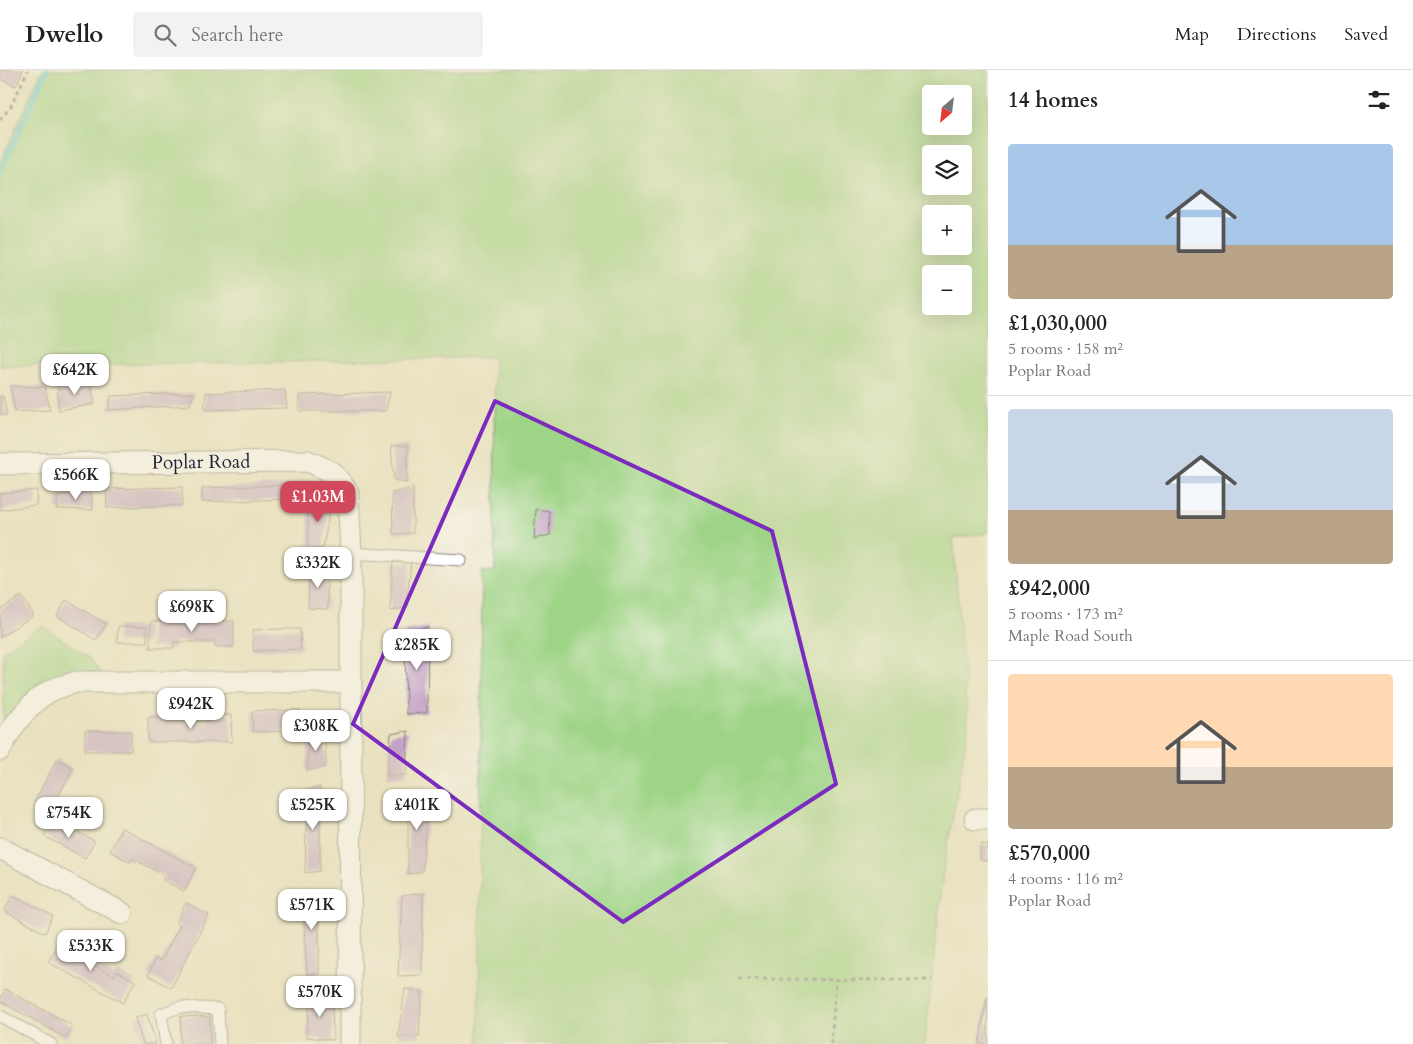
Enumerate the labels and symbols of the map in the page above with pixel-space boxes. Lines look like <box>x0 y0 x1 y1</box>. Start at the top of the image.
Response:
north arrow <box>922 85 972 135</box>
pin: £642K <box>40 354 110 396</box>
street label: Poplar Road <box>152 449 250 476</box>
pin: £566K <box>41 458 111 501</box>
pin: £1.03M <box>277 480 359 523</box>
pin: £332K <box>283 546 353 589</box>
pin: £698K <box>157 590 227 633</box>
pin: £285K <box>382 628 452 671</box>
pin: £942K <box>156 688 226 730</box>
pin: £308K <box>281 710 351 752</box>
pin: £525K <box>278 788 348 831</box>
pin: £401K <box>382 788 452 831</box>
pin: £754K <box>34 796 104 839</box>
pin: £571K <box>277 888 347 931</box>
pin: £533K <box>56 930 126 972</box>
pin: £570K <box>285 976 355 1018</box>

